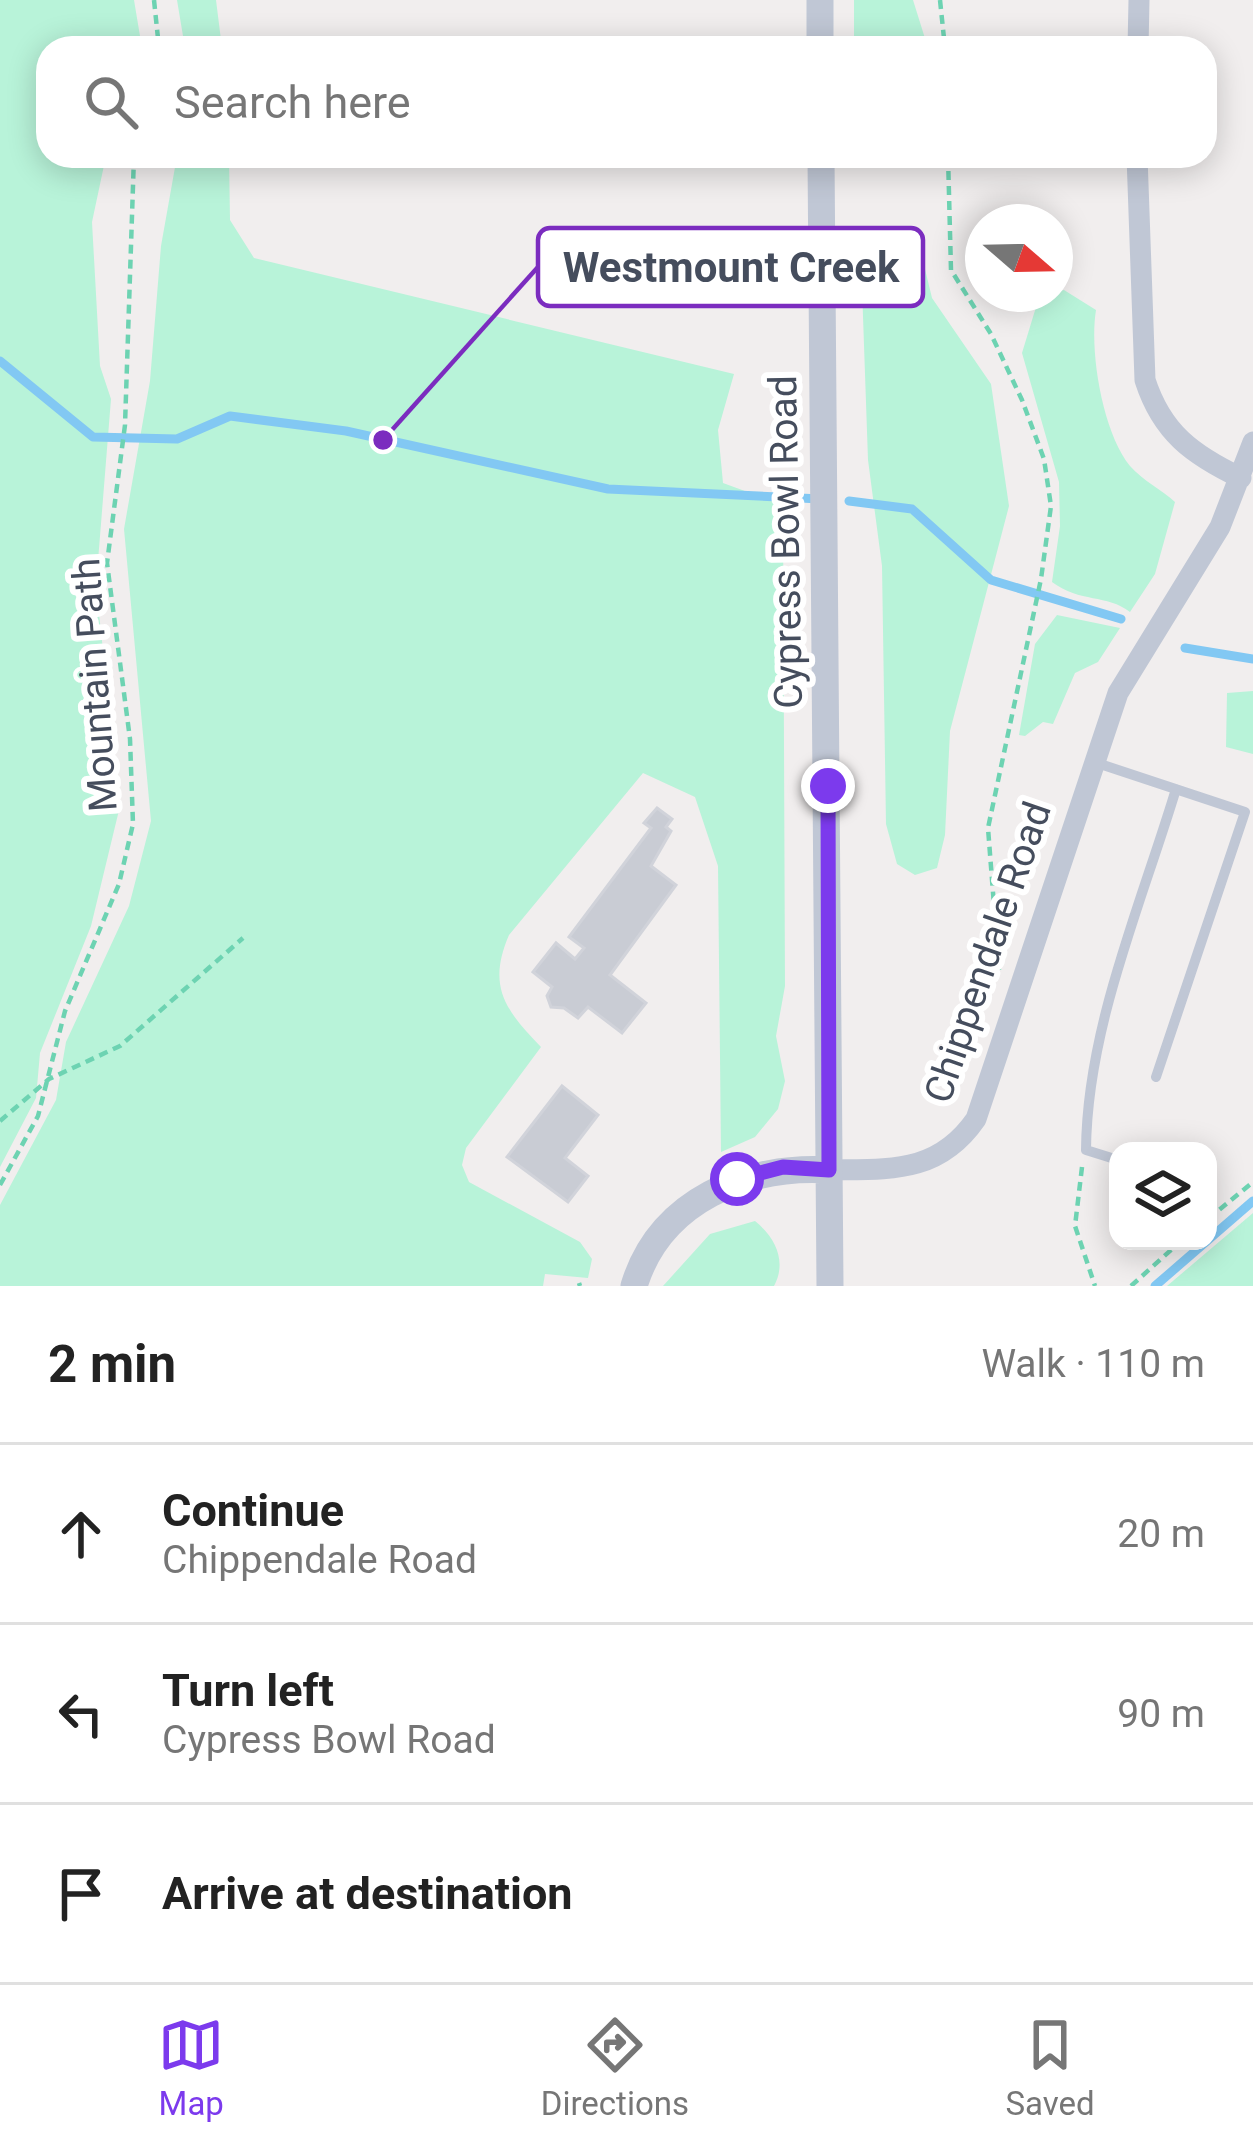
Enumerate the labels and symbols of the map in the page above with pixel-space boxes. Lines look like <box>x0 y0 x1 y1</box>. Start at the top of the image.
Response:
north arrow <box>965 204 1073 312</box>
callout: Westmount Creek <box>538 228 923 306</box>
text: Westmount Creek <box>563 243 900 292</box>
street label: Cypress Bowl Road <box>760 375 812 709</box>
street label: Mountain Path <box>63 557 127 813</box>
route end <box>801 759 855 813</box>
street label: Chippendale Road <box>915 796 1061 1109</box>
route start <box>710 1152 764 1206</box>

